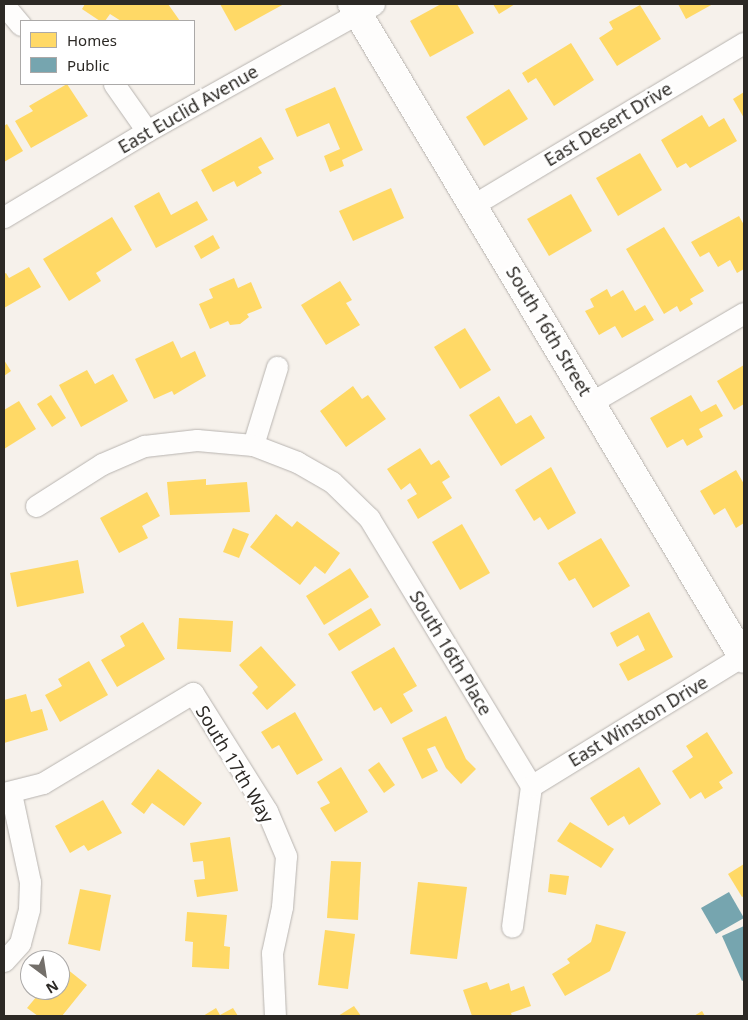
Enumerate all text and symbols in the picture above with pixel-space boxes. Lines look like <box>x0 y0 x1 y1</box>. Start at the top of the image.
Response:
legend <box>20 20 195 85</box>
text: Homes <box>67 30 117 50</box>
text: Public <box>67 55 110 75</box>
street label: East Euclid Avenue <box>114 60 262 158</box>
street label: East Desert Drive <box>540 77 676 171</box>
street label: South 16th Street <box>502 262 596 400</box>
street label: South 16th Place <box>405 587 497 719</box>
street label: East Winston Drive <box>564 671 712 771</box>
street label: South 17th Way <box>192 702 278 826</box>
north arrow <box>20 950 70 1000</box>
text: N <box>43 976 62 999</box>

